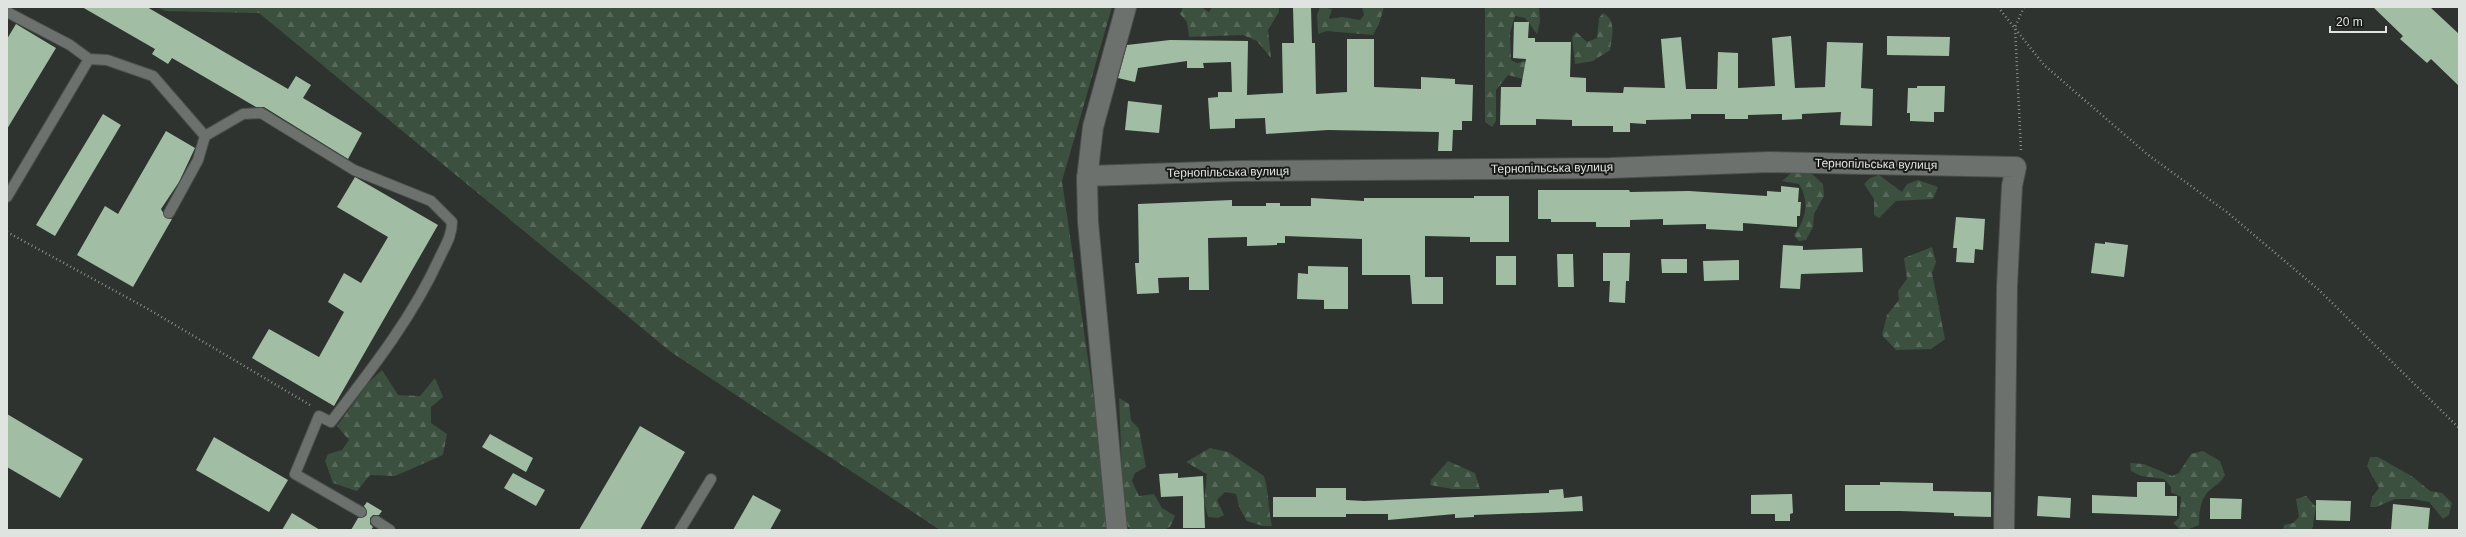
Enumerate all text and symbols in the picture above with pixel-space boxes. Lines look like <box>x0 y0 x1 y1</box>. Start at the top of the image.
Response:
scale bar <box>2330 8 2386 34</box>
text: 20 m <box>2336 15 2363 29</box>
street label: Тернопільська вулиця <box>1815 156 1937 172</box>
street label: Тернопільська вулиця <box>1491 160 1613 176</box>
street label: Тернопільська вулиця <box>1167 164 1289 180</box>

